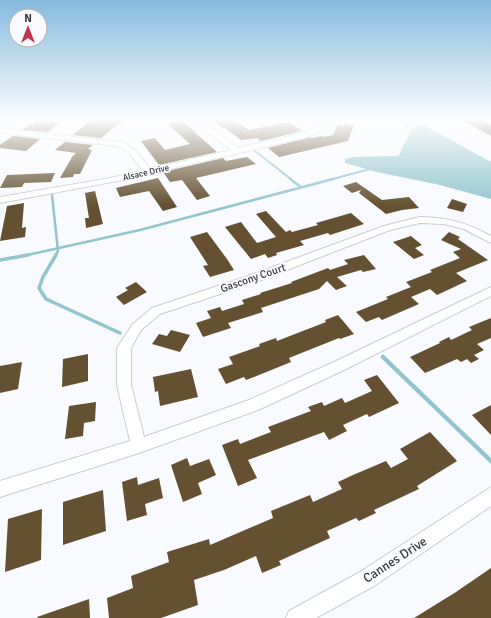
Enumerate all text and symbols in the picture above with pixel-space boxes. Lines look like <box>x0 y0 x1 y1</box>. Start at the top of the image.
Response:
north arrow <box>8 8 48 48</box>
text: N <box>24 12 32 25</box>
street label: Alsace Drive <box>122 162 171 184</box>
street label: Gascony Court <box>219 261 287 295</box>
street label: Cannes Drive <box>360 534 430 586</box>

